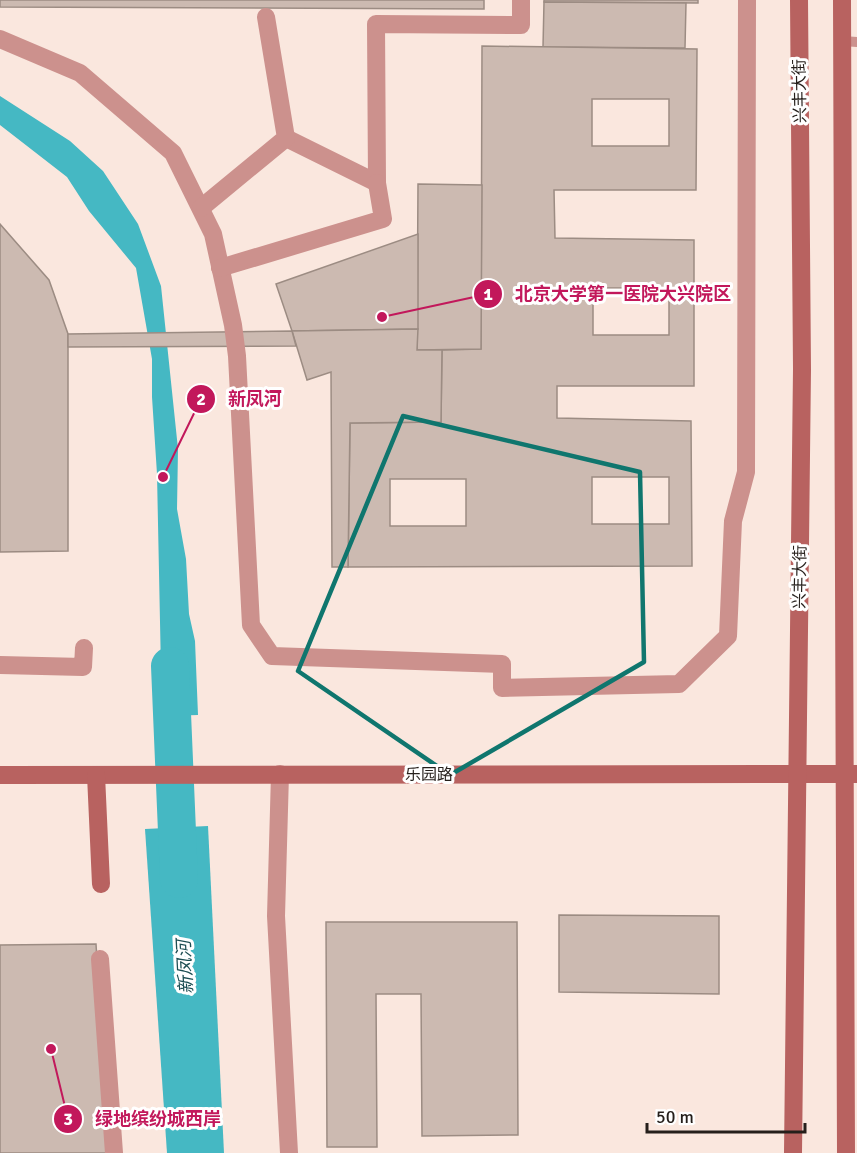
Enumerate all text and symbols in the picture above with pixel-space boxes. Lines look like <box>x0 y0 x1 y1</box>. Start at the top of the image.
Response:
street label: 兴丰大街 <box>789 59 811 123</box>
callout: 北京大学第一医院大兴院区 <box>473 276 743 312</box>
text: 1 <box>483 283 493 305</box>
text: 北京大学第一医院大兴院区 <box>515 283 731 305</box>
callout: 新凤河 <box>186 381 294 417</box>
text: 2 <box>196 388 206 410</box>
text: 新凤河 <box>228 388 282 410</box>
street label: 兴丰大街 <box>789 545 811 609</box>
street label: 乐园路 <box>405 765 453 785</box>
water label: 新凤河 <box>172 936 197 995</box>
scale bar <box>647 1096 804 1134</box>
callout: 绿地缤纷城西岸 <box>53 1101 233 1137</box>
text: 50 m <box>656 1106 694 1128</box>
text: 3 <box>63 1108 73 1130</box>
text: 绿地缤纷城西岸 <box>95 1108 221 1130</box>

